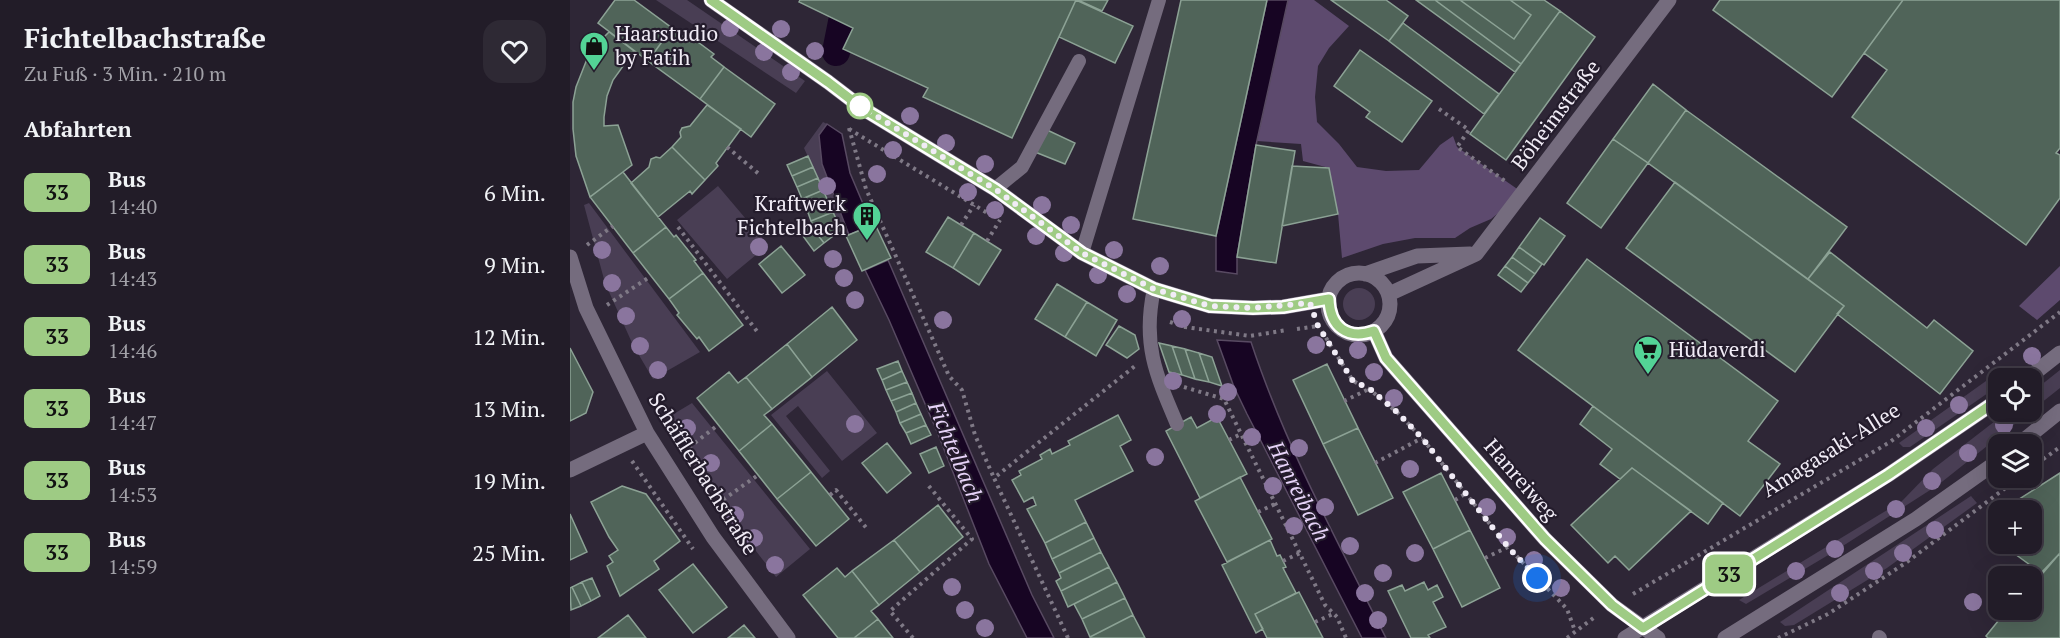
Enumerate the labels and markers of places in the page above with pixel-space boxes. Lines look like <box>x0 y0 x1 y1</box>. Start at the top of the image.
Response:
place label: Haarstudio by Fatih <box>615 19 718 71</box>
shop icon: Haarstudio by Fatih <box>578 30 610 72</box>
unlabelled marker <box>847 93 873 119</box>
place label: Kraftwerk Fichtelbach <box>737 189 846 241</box>
building icon: Kraftwerk Fichtelbach <box>851 200 883 242</box>
supermarket icon: Hüdaverdi <box>1632 334 1664 376</box>
place label: Hüdaverdi <box>1669 335 1765 363</box>

